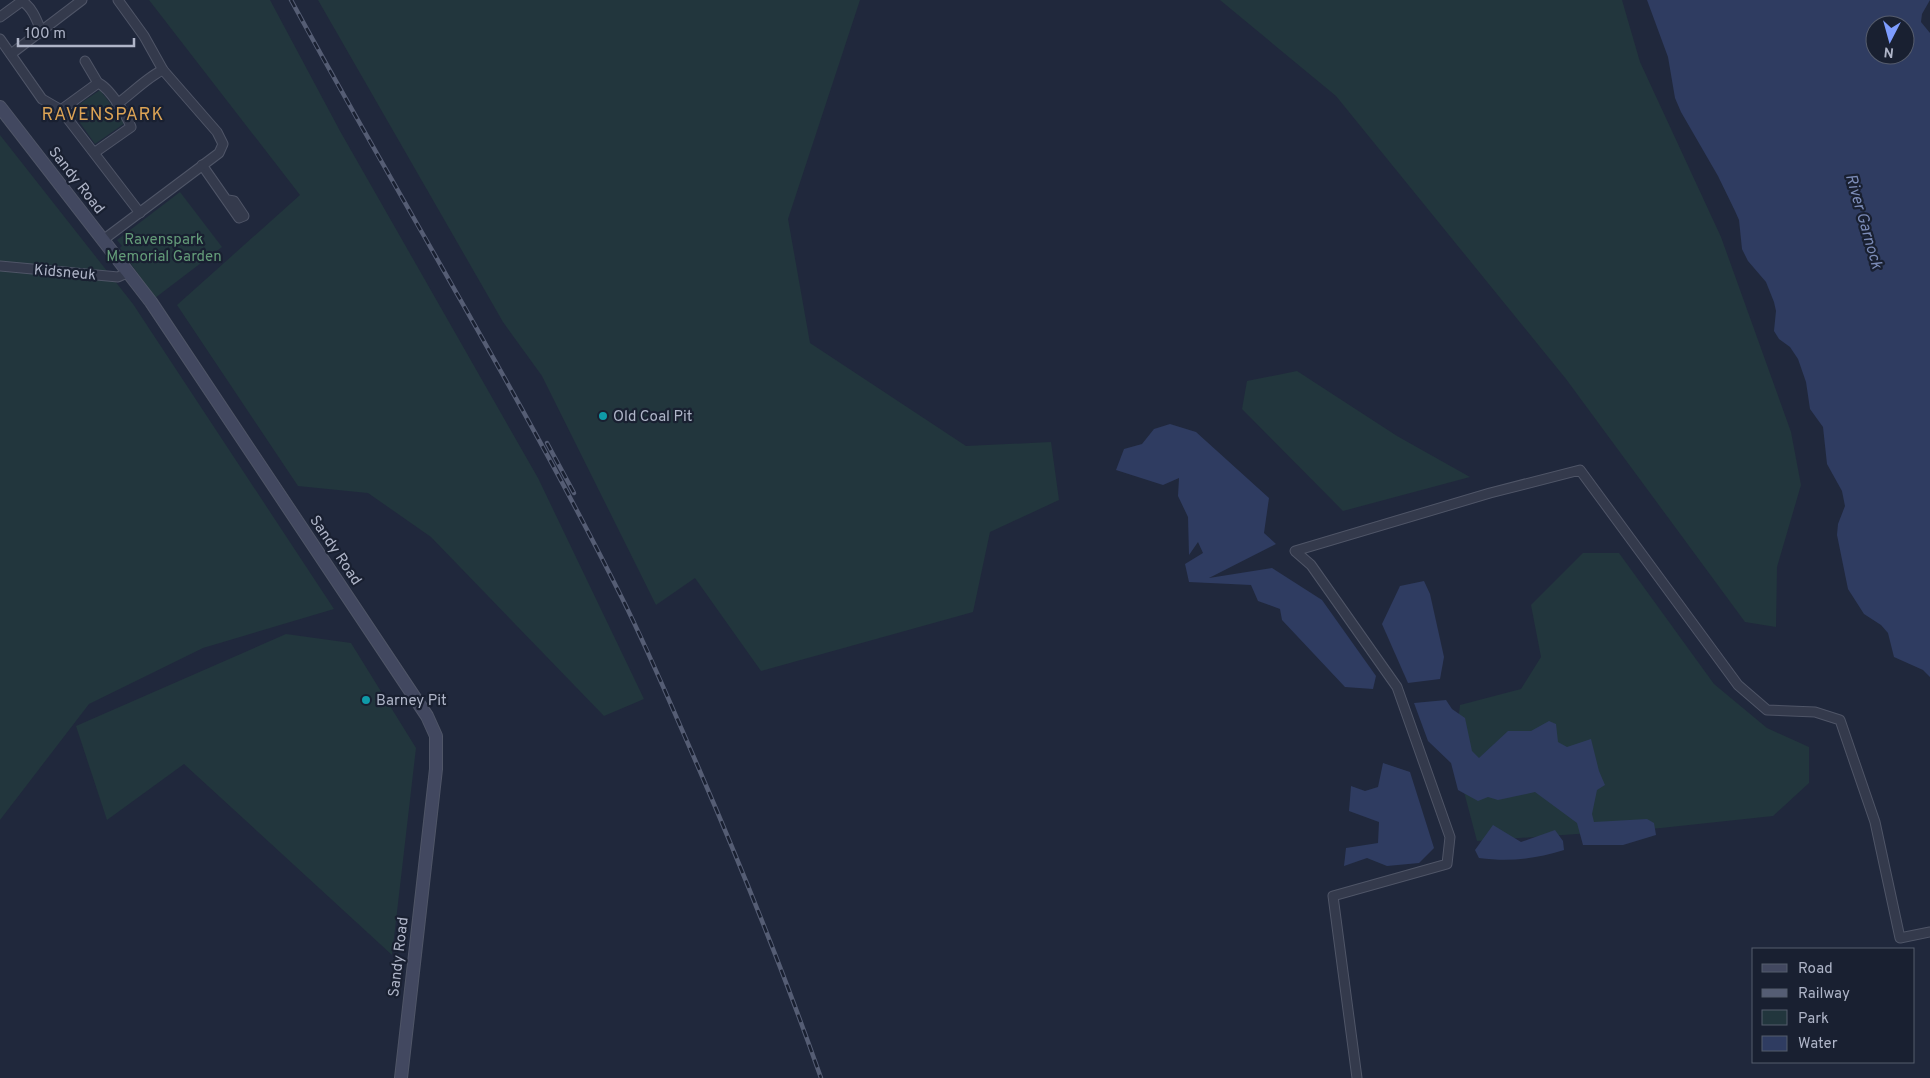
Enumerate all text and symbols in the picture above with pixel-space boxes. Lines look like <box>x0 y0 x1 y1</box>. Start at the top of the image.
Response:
scale bar <box>18 15 134 47</box>
north arrow <box>1865 15 1915 65</box>
text: 100 m <box>25 25 66 44</box>
text: N <box>1883 42 1895 60</box>
district label: RAVENSPARK <box>42 104 164 127</box>
street label: Sandy Road <box>44 143 108 218</box>
water label: River Garnock <box>1840 172 1886 272</box>
park label: Ravenspark Memorial Garden <box>106 231 222 267</box>
street label: Kidsneuk <box>33 261 97 286</box>
place label: Old Coal Pit <box>613 408 692 427</box>
marker: Old Coal Pit <box>597 410 609 422</box>
street label: Sandy Road <box>304 512 365 589</box>
place label: Barney Pit <box>376 692 447 711</box>
marker: Barney Pit <box>360 694 372 706</box>
street label: Sandy Road <box>385 916 414 998</box>
legend <box>1752 948 1915 1063</box>
text: Road <box>1798 960 1833 979</box>
text: Railway <box>1798 985 1850 1004</box>
text: Park <box>1798 1010 1829 1029</box>
text: Water <box>1798 1035 1838 1054</box>

